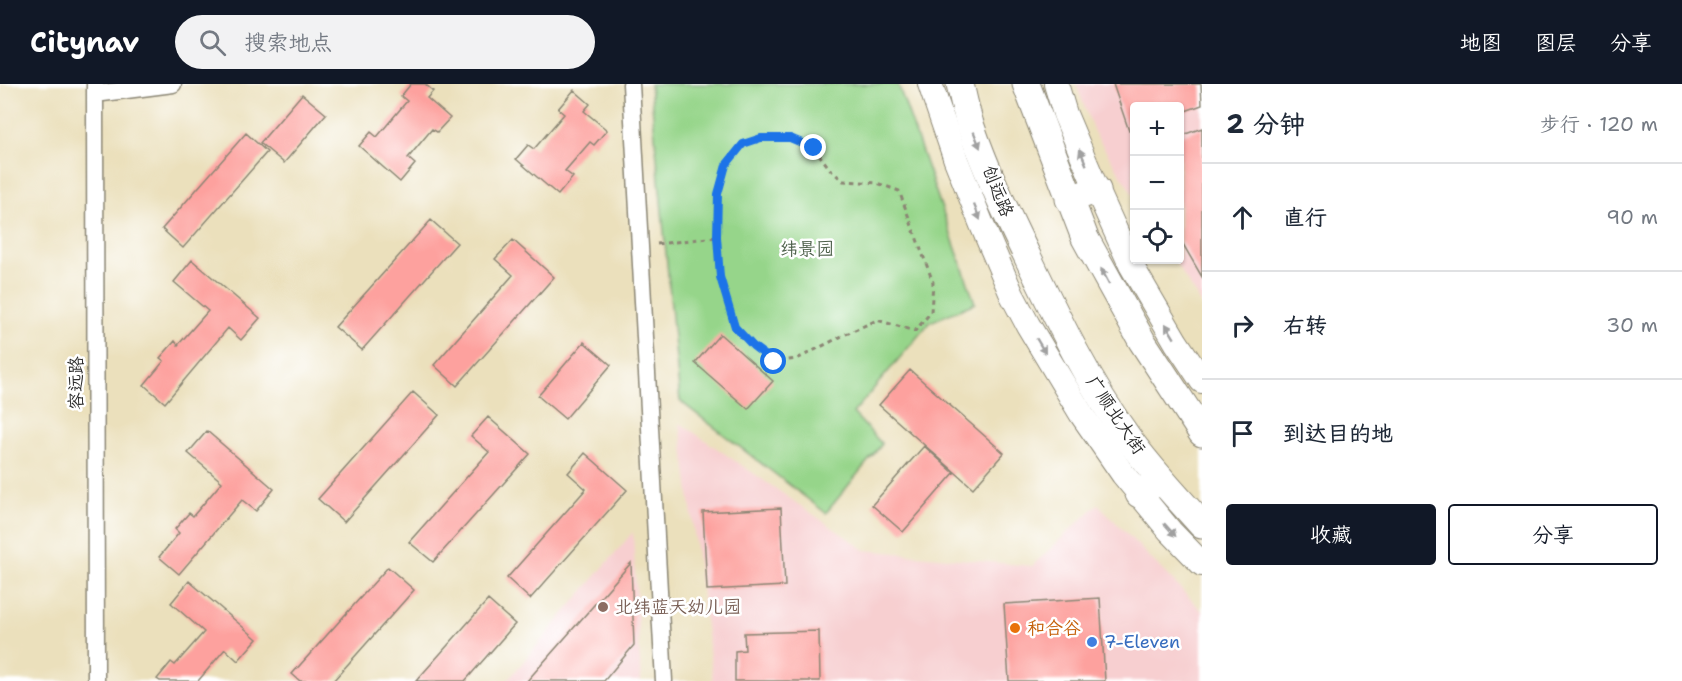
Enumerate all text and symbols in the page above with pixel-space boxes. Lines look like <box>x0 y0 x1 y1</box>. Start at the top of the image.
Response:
search box <box>175 15 595 69</box>
text: Citynav <box>30 23 139 61</box>
icon: search <box>196 26 229 59</box>
text: 搜索地点 <box>244 28 332 57</box>
text: 地图 <box>1460 29 1502 57</box>
text: 图层 <box>1535 29 1577 57</box>
text: 分享 <box>1610 29 1652 57</box>
map controls <box>1130 102 1184 264</box>
button: + <box>1130 102 1184 156</box>
text: 2 分钟 <box>1226 106 1305 141</box>
text: 步行 · 120 m <box>1540 111 1658 137</box>
one-way arrow <box>973 131 982 149</box>
route end <box>800 134 826 160</box>
one-way arrow <box>1078 148 1088 166</box>
button: − <box>1130 156 1184 210</box>
street label: 创远路 <box>977 161 1019 221</box>
icon: ahead <box>1226 201 1259 234</box>
one-way arrow <box>973 203 982 221</box>
text: 直行 <box>1283 203 1327 232</box>
text: 90 m <box>1606 204 1658 230</box>
button: locate <box>1130 210 1184 264</box>
park label: 纬景园 <box>780 237 834 261</box>
one-way arrow <box>1100 267 1110 284</box>
icon: right <box>1226 309 1259 342</box>
text: 右转 <box>1283 311 1327 340</box>
text: 30 m <box>1606 312 1658 338</box>
one-way arrow <box>1165 323 1176 339</box>
one-way arrow <box>1035 338 1046 354</box>
route start <box>760 348 786 374</box>
street label: 容远路 <box>64 356 88 410</box>
street label: 广顺北大街 <box>1081 371 1151 459</box>
icon: arrive <box>1226 417 1259 450</box>
text: 到达目的地 <box>1283 419 1393 448</box>
button: 收藏 <box>1226 504 1436 565</box>
button: 分享 <box>1448 504 1658 565</box>
one-way arrow <box>1163 522 1177 537</box>
place label: 北纬蓝天幼儿园 <box>615 595 741 619</box>
marker: 北纬蓝天幼儿园 <box>596 600 610 614</box>
place label: 和合谷 <box>1027 616 1081 640</box>
marker: 和合谷 <box>1008 621 1022 635</box>
place label: 7-Eleven <box>1104 630 1180 654</box>
marker: 7-Eleven <box>1085 635 1099 649</box>

